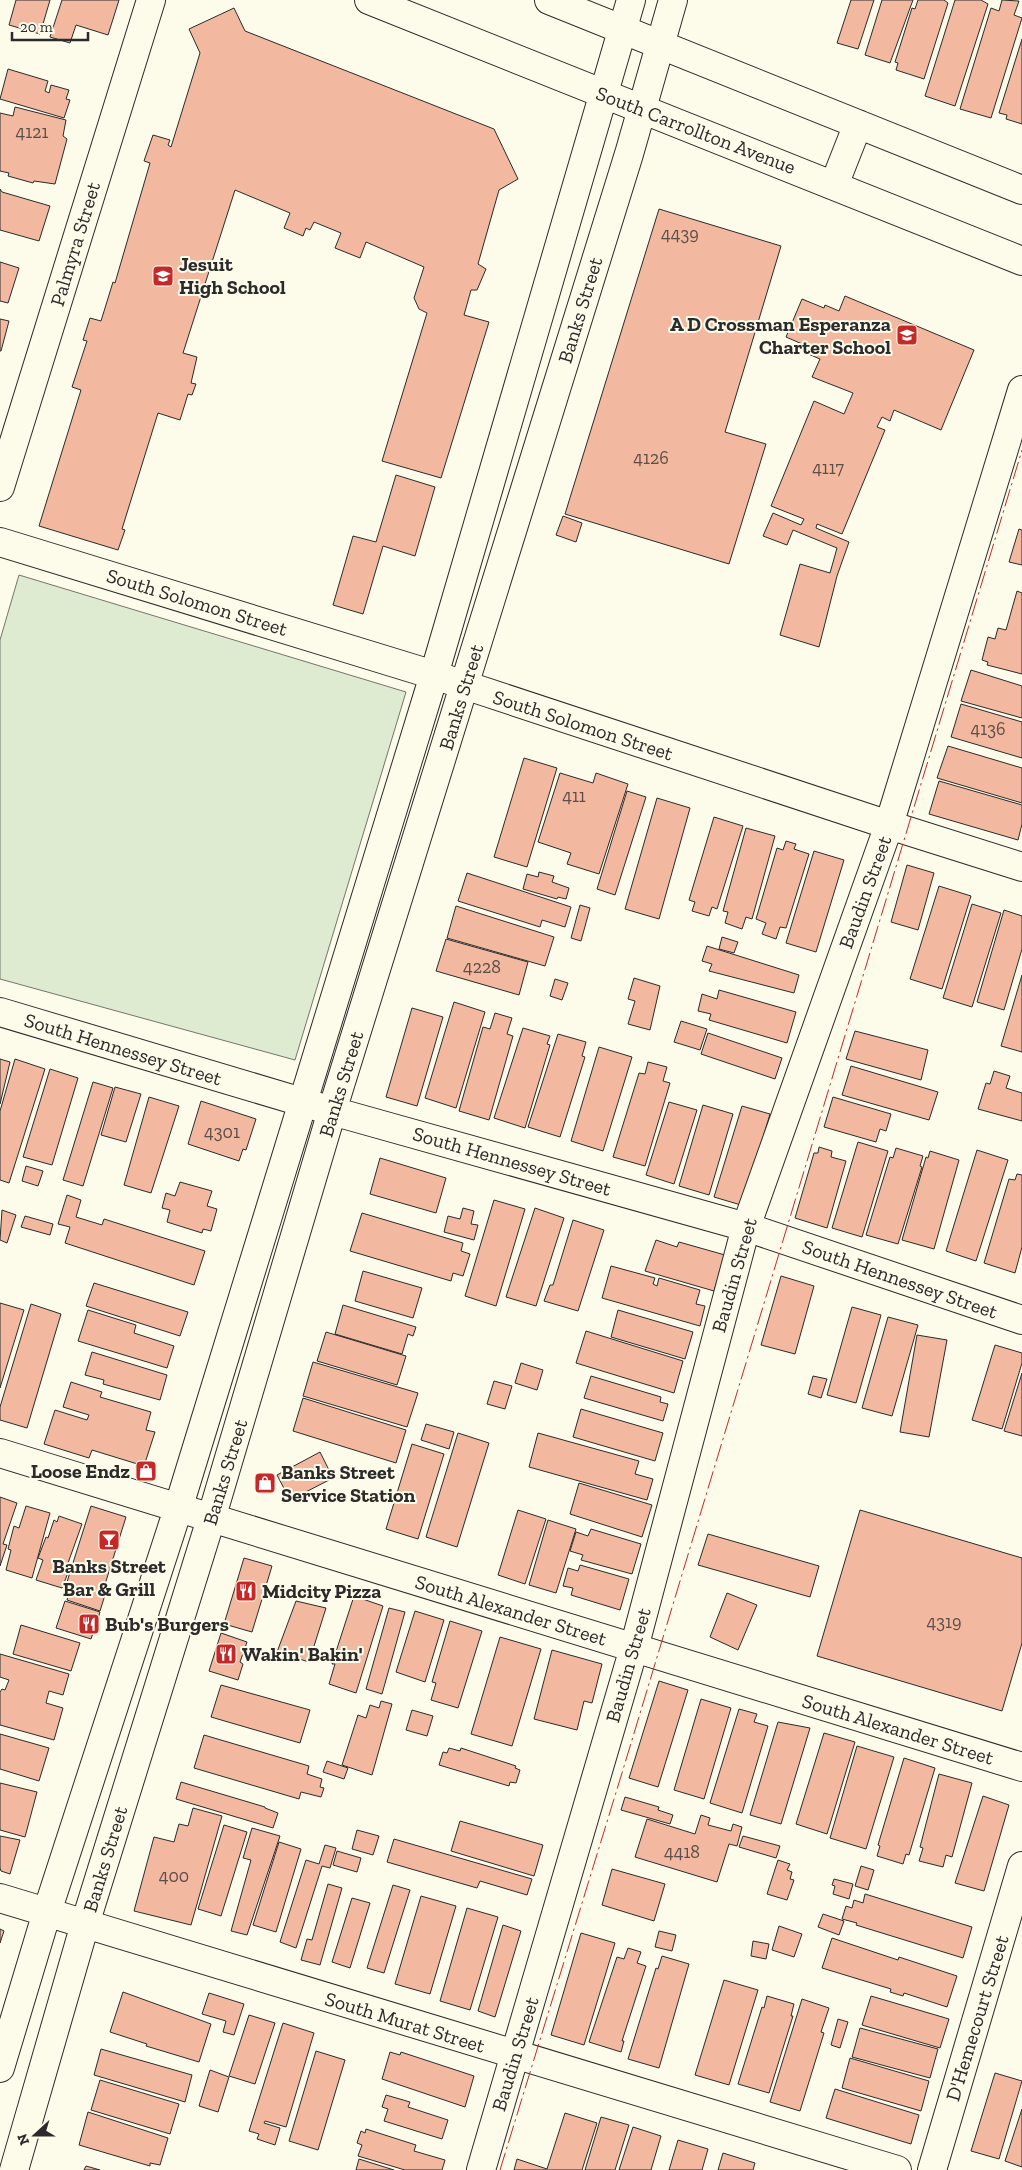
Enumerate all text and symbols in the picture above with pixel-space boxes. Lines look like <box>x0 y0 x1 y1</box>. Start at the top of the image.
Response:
scale bar <box>12 10 89 42</box>
text: 20 m <box>20 18 53 36</box>
street label: South Carrollton Avenue <box>593 81 799 179</box>
house number: 4121 <box>16 121 48 143</box>
street label: Palmyra Street <box>45 178 105 309</box>
house number: 4439 <box>661 223 699 245</box>
place label: Jesuit High School <box>179 252 286 299</box>
street label: Banks Street <box>553 254 608 366</box>
school or university icon: Jesuit High School <box>151 264 175 288</box>
place label: A D Crossman Esperanza Charter School <box>670 312 891 359</box>
school or university icon: A D Crossman Esperanza Charter School <box>895 323 919 347</box>
house number: 4126 <box>633 447 669 469</box>
house number: 4117 <box>812 457 844 479</box>
street label: South Solomon Street <box>104 563 291 641</box>
street label: Banks Street <box>434 641 489 753</box>
street label: South Solomon Street <box>490 685 677 766</box>
house number: 4136 <box>971 718 1006 740</box>
house number: 411 <box>562 785 586 807</box>
street label: Baudin Street <box>834 832 897 952</box>
house number: 4228 <box>463 956 501 978</box>
street label: South Hennessey Street <box>21 1008 225 1091</box>
street label: Banks Street <box>314 1028 369 1140</box>
house number: 4301 <box>204 1121 240 1143</box>
street label: South Hennessey Street <box>410 1121 614 1201</box>
street label: Baudin Street <box>706 1214 762 1335</box>
street label: South Hennessey Street <box>799 1234 1001 1324</box>
street label: Banks Street <box>198 1416 253 1528</box>
place label: Loose Endz <box>31 1459 130 1483</box>
shop icon: Loose Endz <box>134 1459 158 1483</box>
place label: Banks Street Service Station <box>281 1460 416 1507</box>
shop icon: Banks Street Service Station <box>253 1471 277 1495</box>
bar icon: Banks Street Bar & Grill <box>97 1528 121 1552</box>
place label: Banks Street Bar & Grill <box>52 1554 167 1601</box>
street label: South Alexander Street <box>412 1569 610 1651</box>
restaurant icon: Midcity Pizza <box>234 1579 258 1603</box>
place label: Midcity Pizza <box>262 1579 381 1603</box>
street label: Baudin Street <box>600 1604 656 1725</box>
house number: 4319 <box>927 1611 962 1633</box>
restaurant icon: Bub's Burgers <box>77 1612 101 1636</box>
place label: Bub's Burgers <box>105 1612 229 1636</box>
restaurant icon: Wakin' Bakin' <box>214 1642 238 1666</box>
place label: Wakin' Bakin' <box>242 1642 363 1666</box>
street label: South Alexander Street <box>799 1688 997 1770</box>
street label: Banks Street <box>78 1803 133 1915</box>
house number: 4418 <box>664 1841 700 1863</box>
house number: 400 <box>159 1865 189 1887</box>
street label: D'Hemecourt Street <box>940 1932 1014 2104</box>
street label: South Murat Street <box>322 1986 489 2058</box>
street label: Baudin Street <box>486 1993 544 2114</box>
north arrow <box>10 2110 60 2160</box>
text: N <box>13 2131 33 2147</box>

